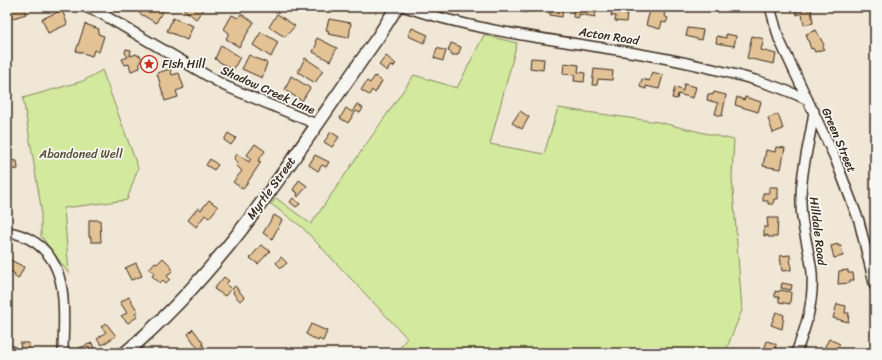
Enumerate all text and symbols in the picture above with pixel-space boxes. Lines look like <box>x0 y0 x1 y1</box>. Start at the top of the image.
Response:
street label: Acton Road <box>576 20 642 52</box>
place label: Fish Hill <box>162 53 206 75</box>
place icon: Fish Hill <box>139 54 159 74</box>
street label: Shadow Creek Lane <box>217 59 319 121</box>
street label: Green Street <box>815 104 863 176</box>
park label: Abandoned Well <box>38 143 123 165</box>
street label: Myrtle Street <box>241 152 301 224</box>
street label: Hilldale Road <box>803 195 833 267</box>

